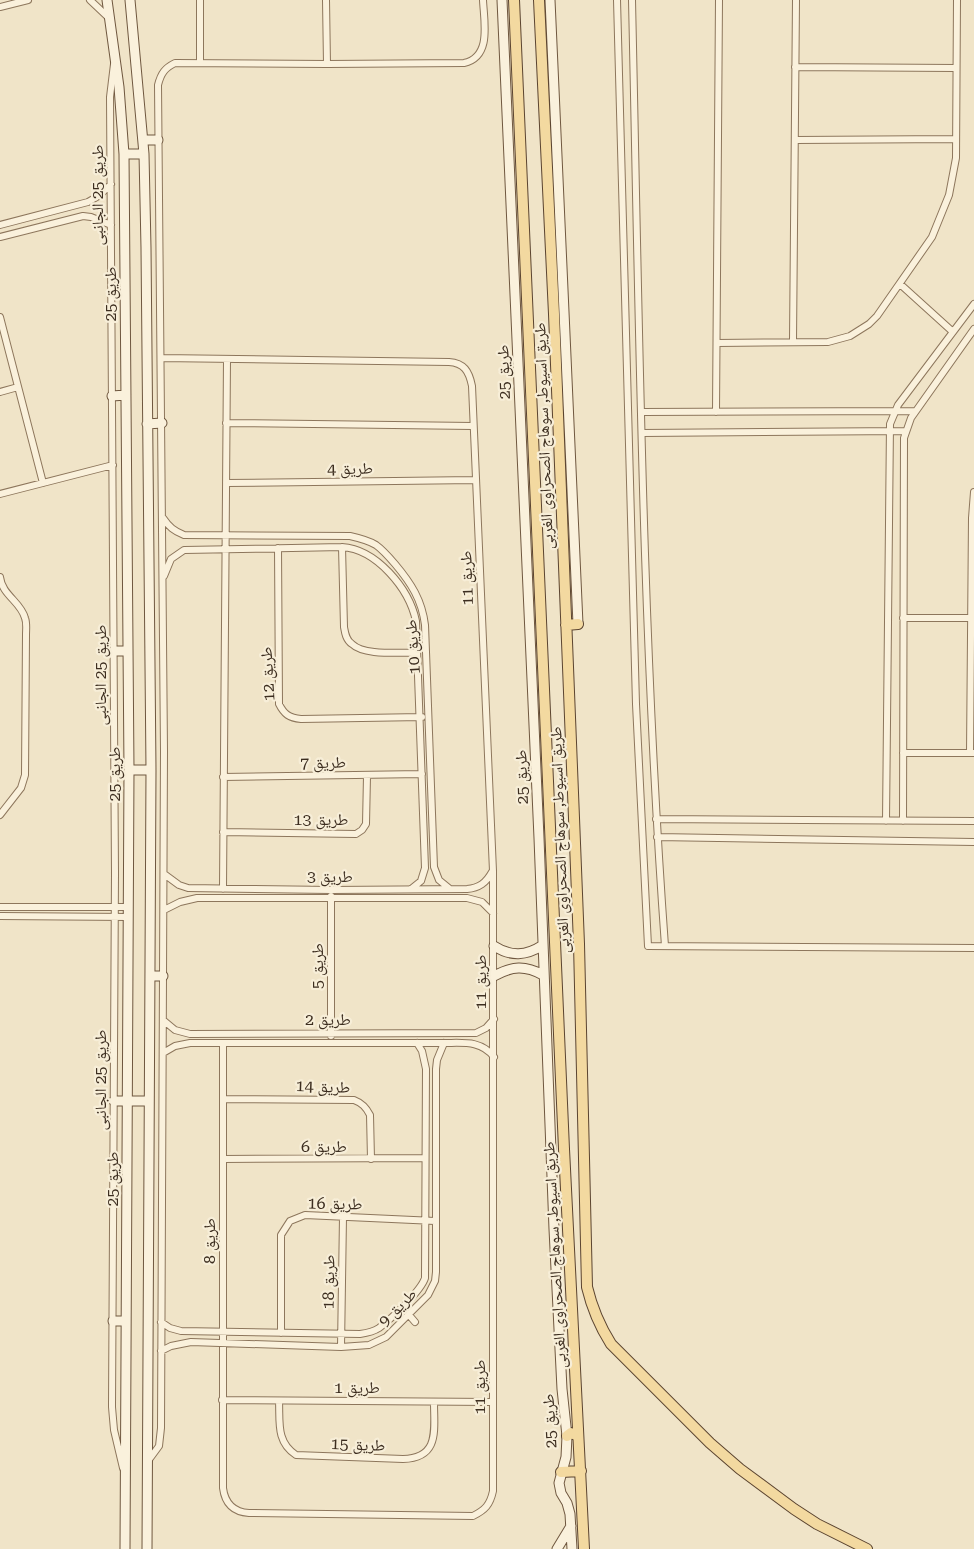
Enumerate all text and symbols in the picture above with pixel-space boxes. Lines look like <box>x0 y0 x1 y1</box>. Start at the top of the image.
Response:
street label: طريق 25 الجانبى <box>88 145 108 245</box>
street label: طريق 25 <box>101 267 121 321</box>
street label: طريق اسيوط, سوهاج الصحراوى الغربى <box>530 322 558 550</box>
street label: طريق 25 <box>493 344 515 400</box>
street label: طريق 4 <box>327 459 373 479</box>
street label: طريق 11 <box>456 550 478 606</box>
street label: طريق 10 <box>401 619 425 675</box>
street label: طريق 25 الجانبى <box>91 625 111 725</box>
street label: طريق 12 <box>257 646 279 702</box>
street label: طريق اسيوط, سوهاج الصحراوى الغربى <box>546 726 574 954</box>
street label: طريق 25 <box>105 747 125 801</box>
street label: طريق 25 <box>511 749 533 805</box>
street label: طريق 7 <box>300 753 346 773</box>
street label: طريق 13 <box>294 810 348 830</box>
street label: طريق 3 <box>307 867 353 887</box>
street label: طريق 5 <box>308 943 328 989</box>
street label: طريق 11 <box>471 955 491 1009</box>
street label: طريق 2 <box>305 1010 351 1030</box>
street label: طريق 25 الجانبى <box>91 1030 111 1130</box>
street label: طريق 14 <box>295 1076 351 1098</box>
street label: طريق 6 <box>301 1137 347 1157</box>
street label: طريق اسيوط, سوهاج الصحراوى الغربى <box>539 1141 571 1369</box>
street label: طريق 25 <box>103 1152 123 1206</box>
street label: طريق 16 <box>307 1194 363 1214</box>
street label: طريق 8 <box>200 1218 220 1264</box>
street label: طريق 18 <box>319 1254 339 1310</box>
street label: طريق 9 <box>374 1284 421 1331</box>
street label: طريق 11 <box>470 1360 490 1414</box>
street label: طريق 1 <box>334 1378 380 1398</box>
street label: طريق 25 <box>539 1393 561 1449</box>
street label: طريق 15 <box>330 1434 386 1456</box>

